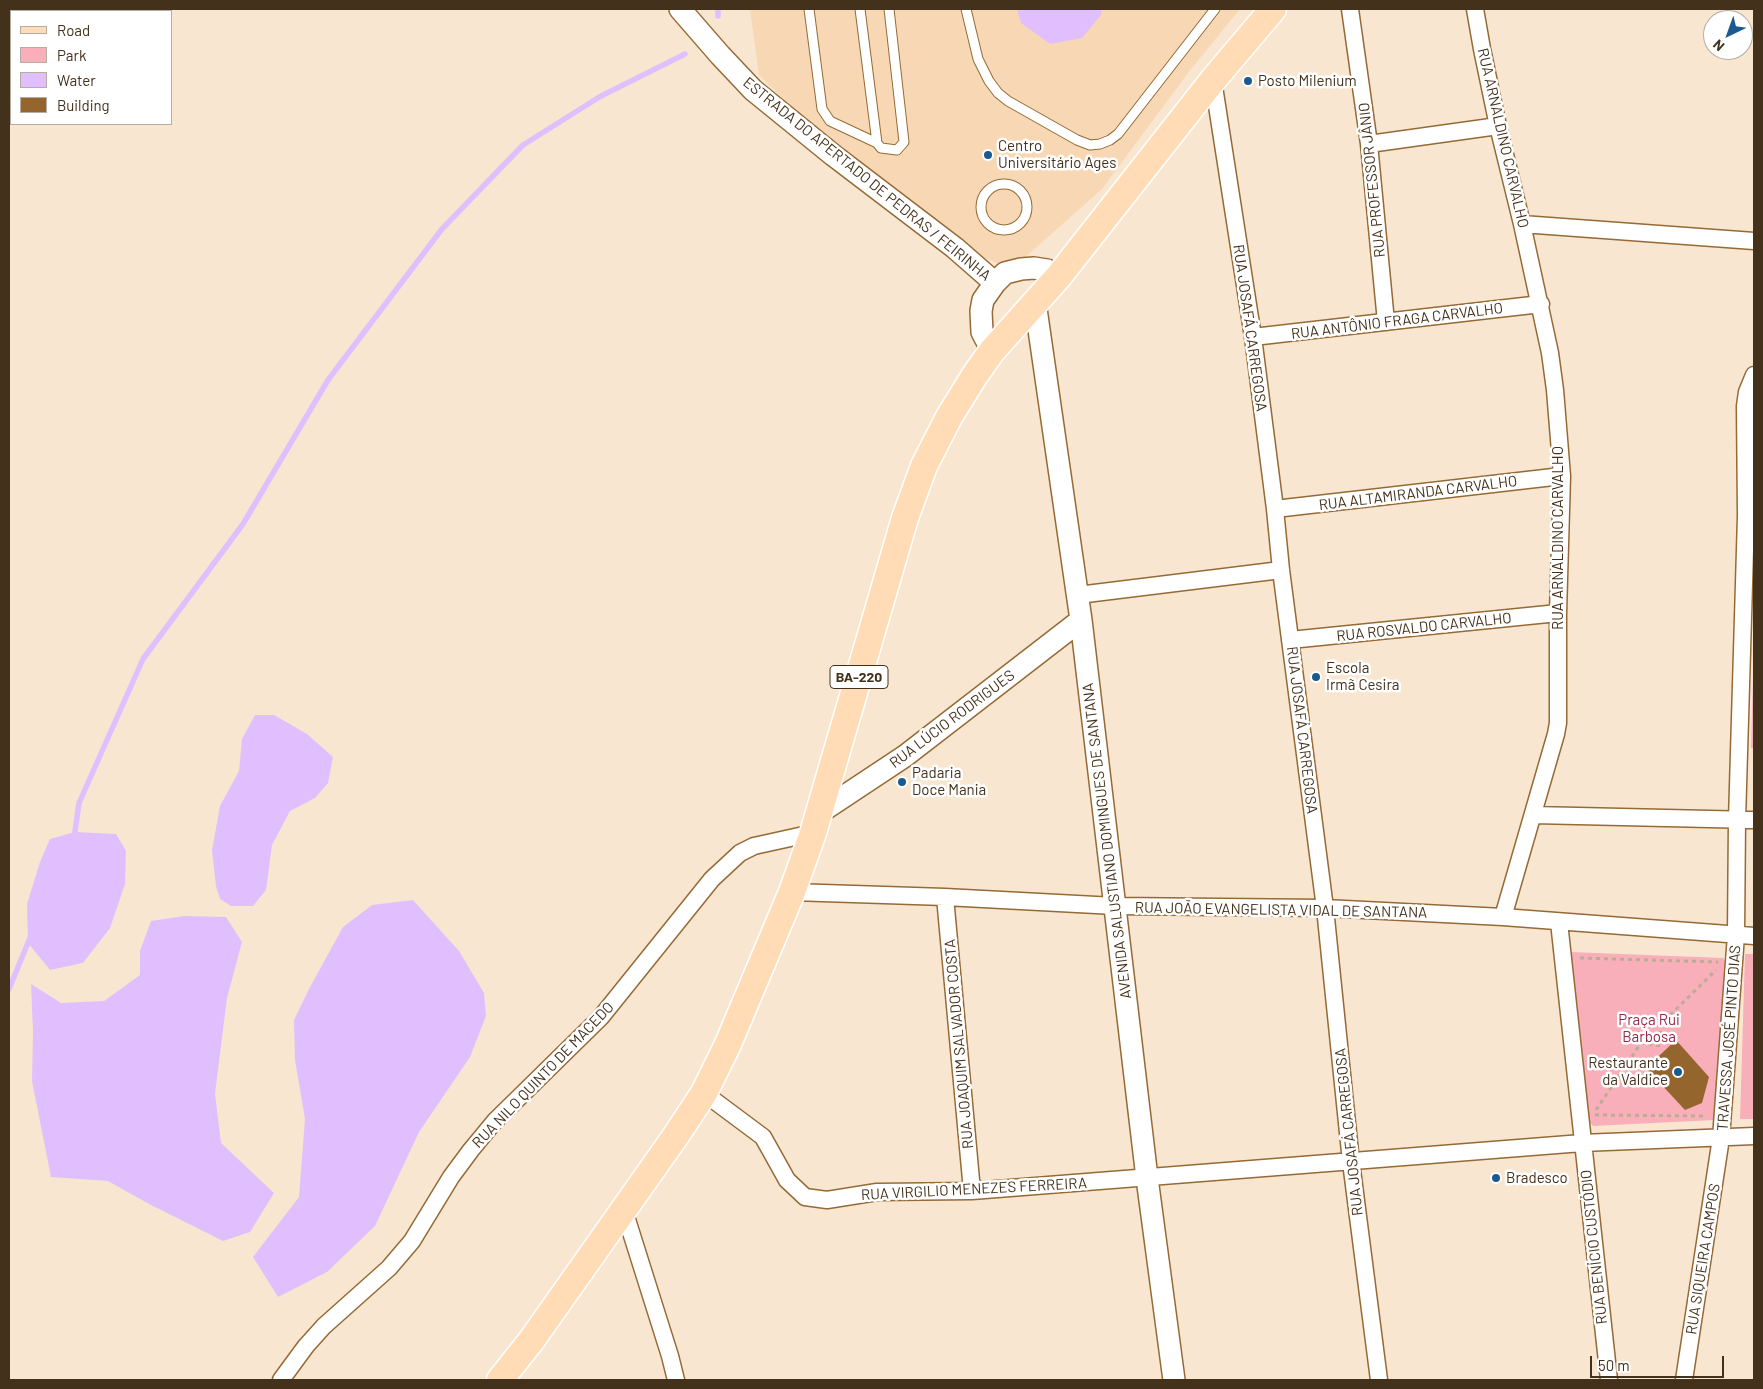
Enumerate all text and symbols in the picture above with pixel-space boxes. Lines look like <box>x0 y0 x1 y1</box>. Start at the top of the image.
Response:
legend <box>10 10 172 125</box>
north arrow <box>1703 10 1753 60</box>
text: Road <box>57 21 90 39</box>
text: N <box>1709 36 1727 55</box>
text: Park <box>57 46 86 64</box>
street label: RUA ARNALDINO CARVALHO <box>1474 46 1532 230</box>
text: Water <box>57 71 96 89</box>
place label: Posto Milenium <box>1258 72 1357 90</box>
street label: ESTRADA DO APERTADO DE PEDRAS / FEIRINHA <box>740 73 994 285</box>
marker: Posto Milenium <box>1242 75 1254 87</box>
text: Building <box>57 96 110 114</box>
street label: RUA PROFESSOR JÂNIO <box>1355 102 1389 258</box>
place label: Centro Universitário Ages <box>998 137 1116 172</box>
marker: Centro Universitário Ages <box>982 149 994 161</box>
street label: RUA JOSAFÁ CARREGOSA <box>1229 243 1271 413</box>
street label: RUA ANTÔNIO FRAGA CARVALHO <box>1290 299 1504 343</box>
street label: RUA ARNALDINO CARVALHO <box>1549 446 1567 630</box>
street label: RUA ALTAMIRANDA CARVALHO <box>1318 472 1518 514</box>
street label: RUA ROSVALDO CARVALHO <box>1335 609 1513 645</box>
street label: RUA JOSAFÁ CARREGOSA <box>1283 645 1321 815</box>
place label: Escola Irmã Cesira <box>1326 659 1399 694</box>
road number: BA-220 <box>830 666 888 689</box>
street label: RUA LÚCIO RODRIGUES <box>886 666 1018 772</box>
marker: Escola Irmã Cesira <box>1310 671 1322 683</box>
street label: AVENIDA SALUSTIANO DOMINGUES DE SANTANA <box>1079 682 1135 1000</box>
place label: Padaria Doce Mania <box>912 764 986 799</box>
marker: Padaria Doce Mania <box>896 776 908 788</box>
street label: RUA JOÃO EVANGELISTA VIDAL DE SANTANA <box>1135 898 1427 922</box>
street label: RUA JOAQUIM SALVADOR COSTA <box>941 938 977 1150</box>
street label: TRAVESSA JOSÉ PINTO DIAS <box>1714 945 1744 1131</box>
street label: RUA NILO QUINTO DE MACEDO <box>468 998 618 1152</box>
park label: Praça Rui Barbosa <box>1618 1011 1680 1046</box>
street label: RUA JOSAFÁ CARREGOSA <box>1331 1047 1367 1217</box>
place label: Restaurante da Valdice <box>1588 1054 1668 1089</box>
marker: Restaurante da Valdice <box>1672 1066 1684 1078</box>
place label: Bradesco <box>1506 1169 1568 1187</box>
street label: RUA BENÍCIO CUSTÓDIO <box>1577 1169 1611 1325</box>
marker: Bradesco <box>1490 1172 1502 1184</box>
street label: RUA VIRGILIO MENEZES FERREIRA <box>861 1174 1087 1204</box>
street label: RUA SIQUEIRA CAMPOS <box>1682 1182 1724 1336</box>
scale bar <box>1593 1346 1727 1378</box>
text: 50 m <box>1598 1356 1630 1374</box>

